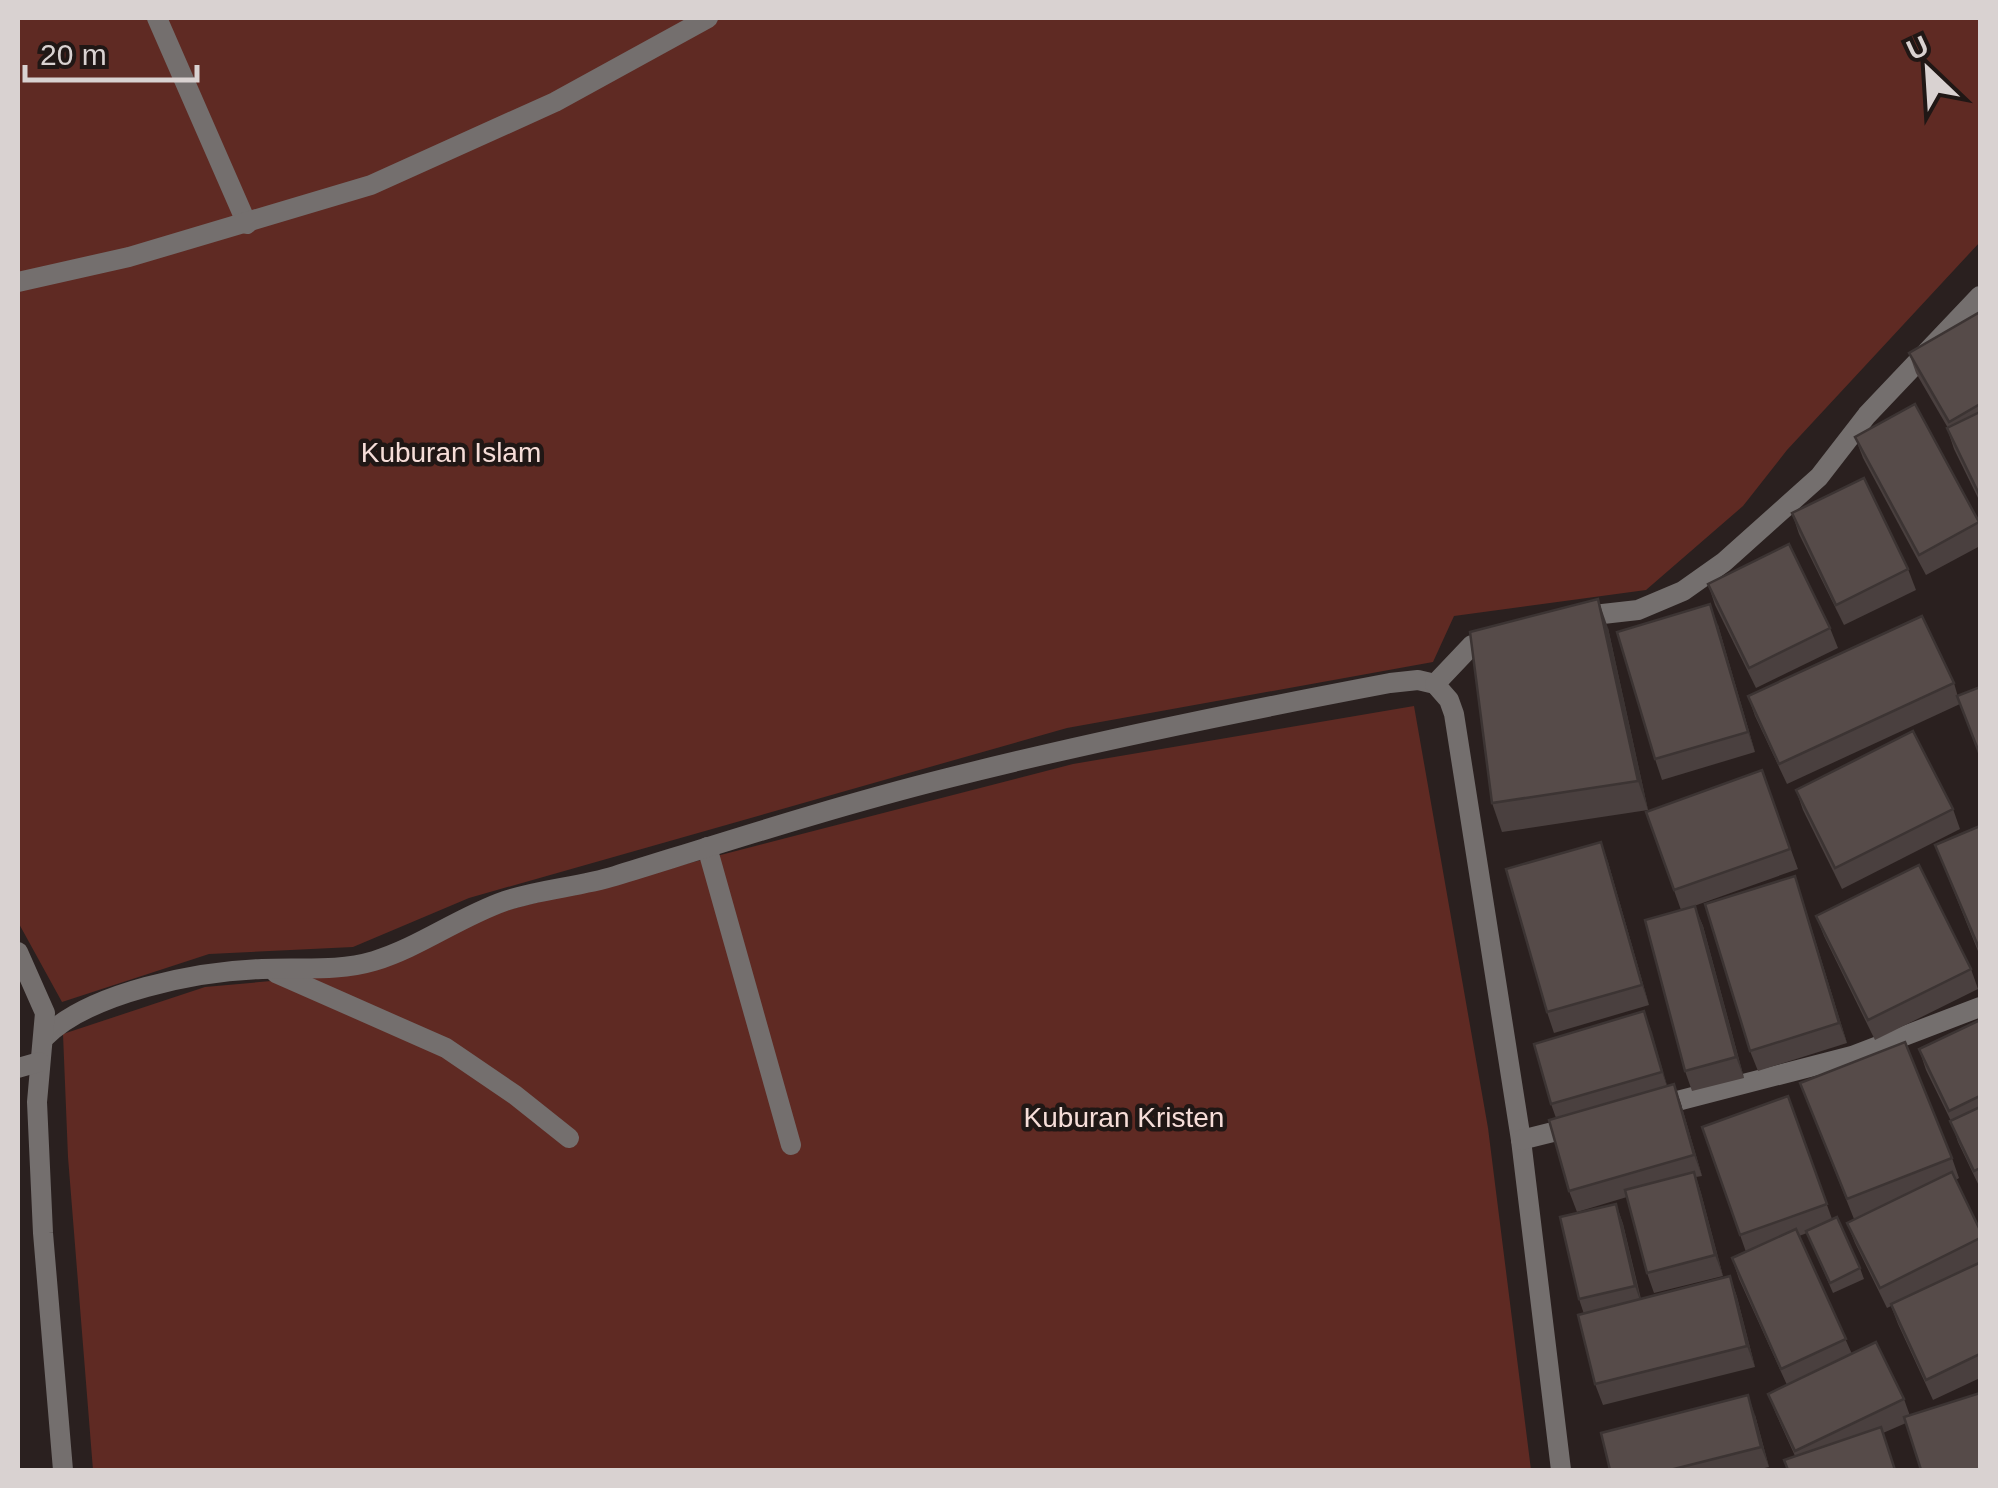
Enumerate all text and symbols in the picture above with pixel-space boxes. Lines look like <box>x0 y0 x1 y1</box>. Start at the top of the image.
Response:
scale bar <box>25 20 198 82</box>
north arrow <box>1878 20 1978 120</box>
text: U <box>1902 29 1933 66</box>
text: 20 m <box>40 38 107 71</box>
park label: Kuburan Islam <box>361 437 541 468</box>
park label: Kuburan Kristen <box>1024 1102 1224 1133</box>

